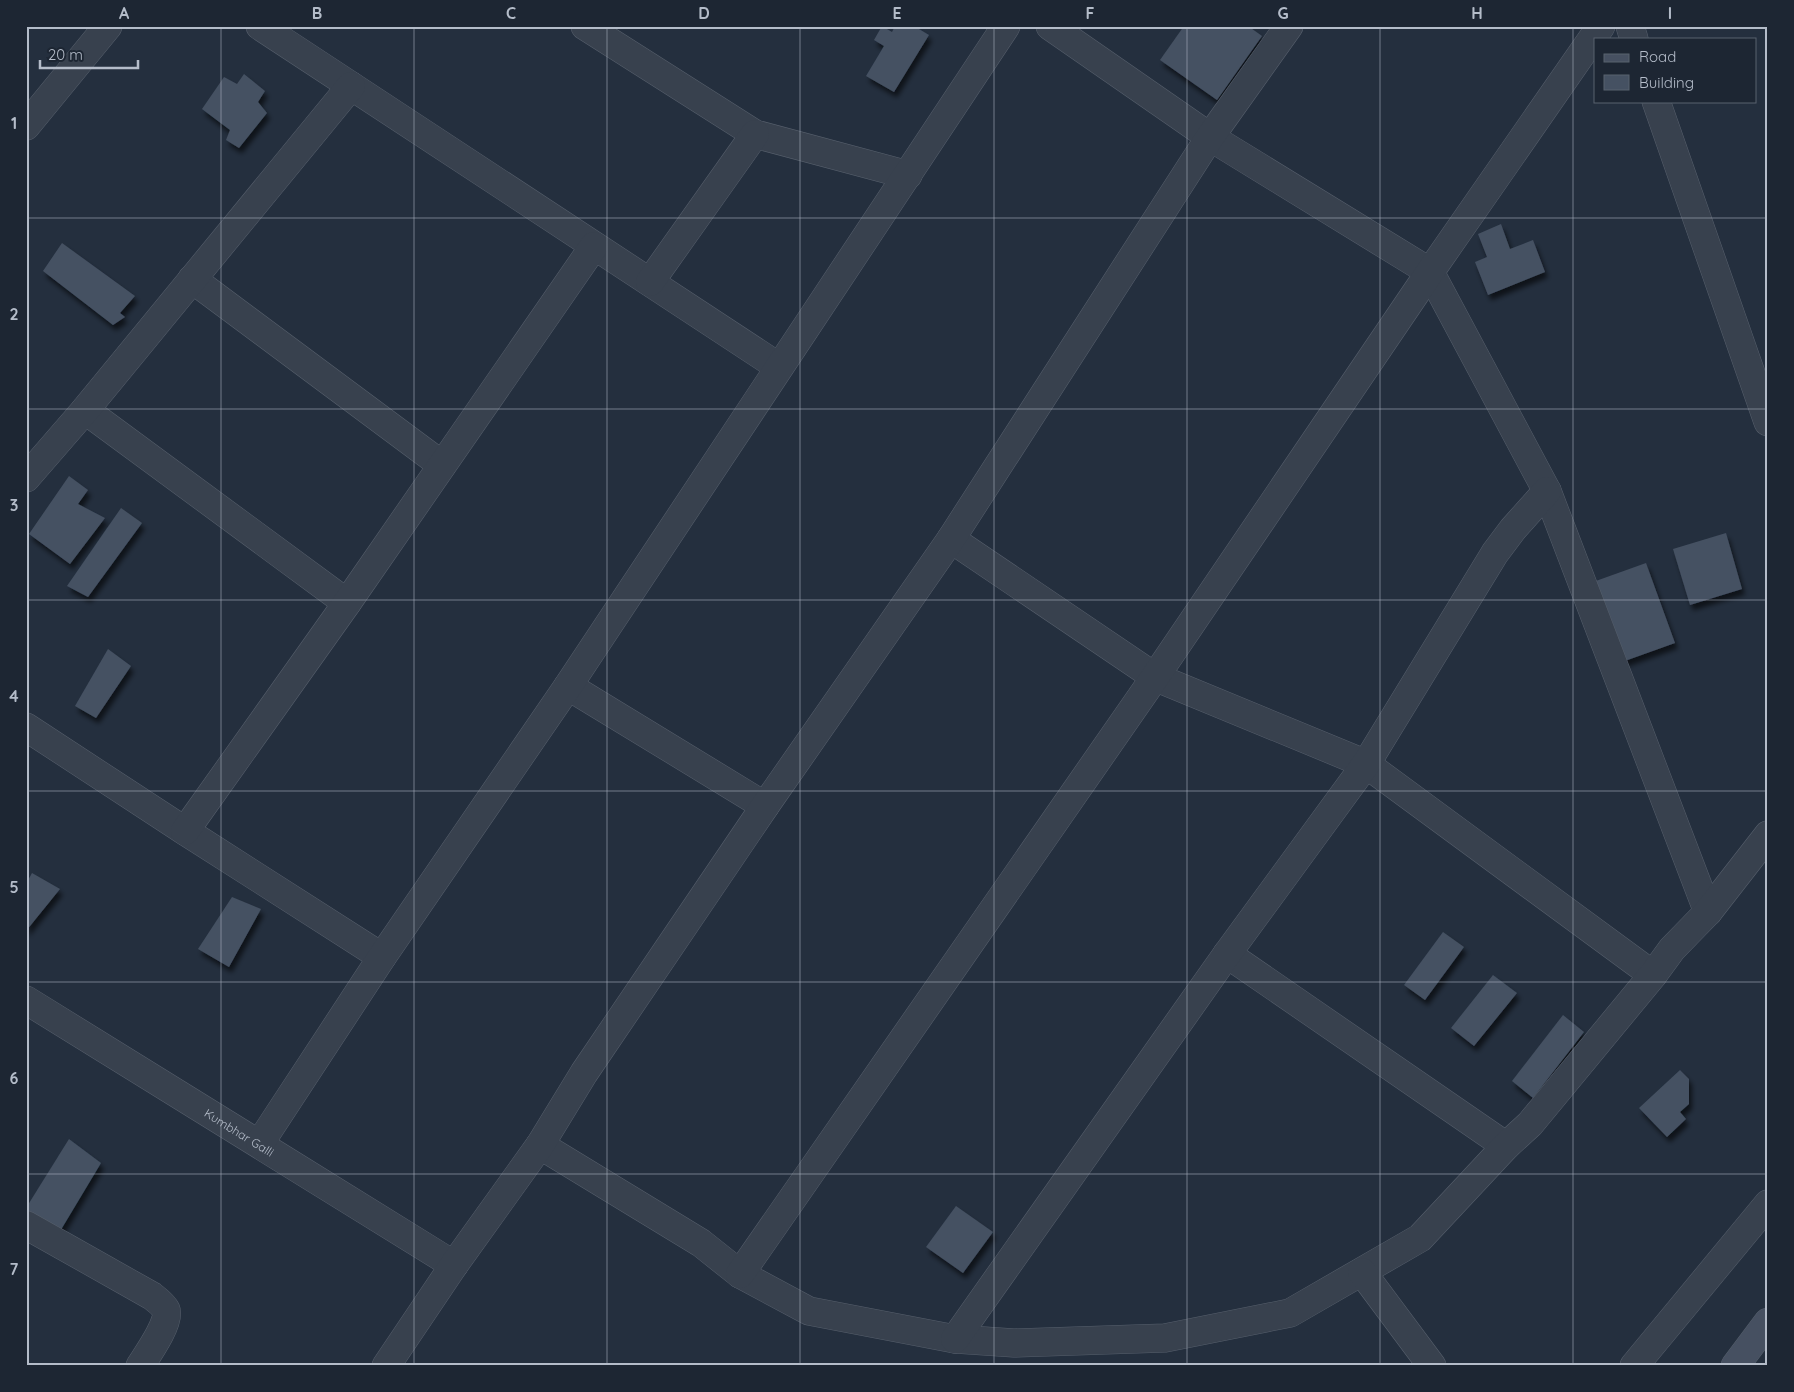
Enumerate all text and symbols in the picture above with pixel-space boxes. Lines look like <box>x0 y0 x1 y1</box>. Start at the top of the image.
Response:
text: A <box>119 3 130 23</box>
text: B <box>312 3 322 23</box>
text: C <box>506 3 516 23</box>
text: D <box>698 3 710 23</box>
text: E <box>892 3 902 23</box>
text: F <box>1086 3 1095 23</box>
text: G <box>1277 3 1289 23</box>
text: H <box>1471 3 1483 23</box>
text: I <box>1668 3 1672 23</box>
scale bar <box>40 38 138 70</box>
legend <box>1594 38 1756 102</box>
text: 20 m <box>48 45 83 64</box>
text: Road <box>1639 47 1676 66</box>
text: Building <box>1639 73 1694 92</box>
text: 1 <box>11 113 17 133</box>
text: 2 <box>9 304 19 324</box>
text: 3 <box>10 495 18 515</box>
text: 4 <box>9 686 19 706</box>
text: 5 <box>9 877 19 897</box>
text: 6 <box>10 1068 19 1088</box>
street label: Kumbhar Galli <box>202 1105 277 1159</box>
text: 7 <box>10 1259 19 1279</box>

